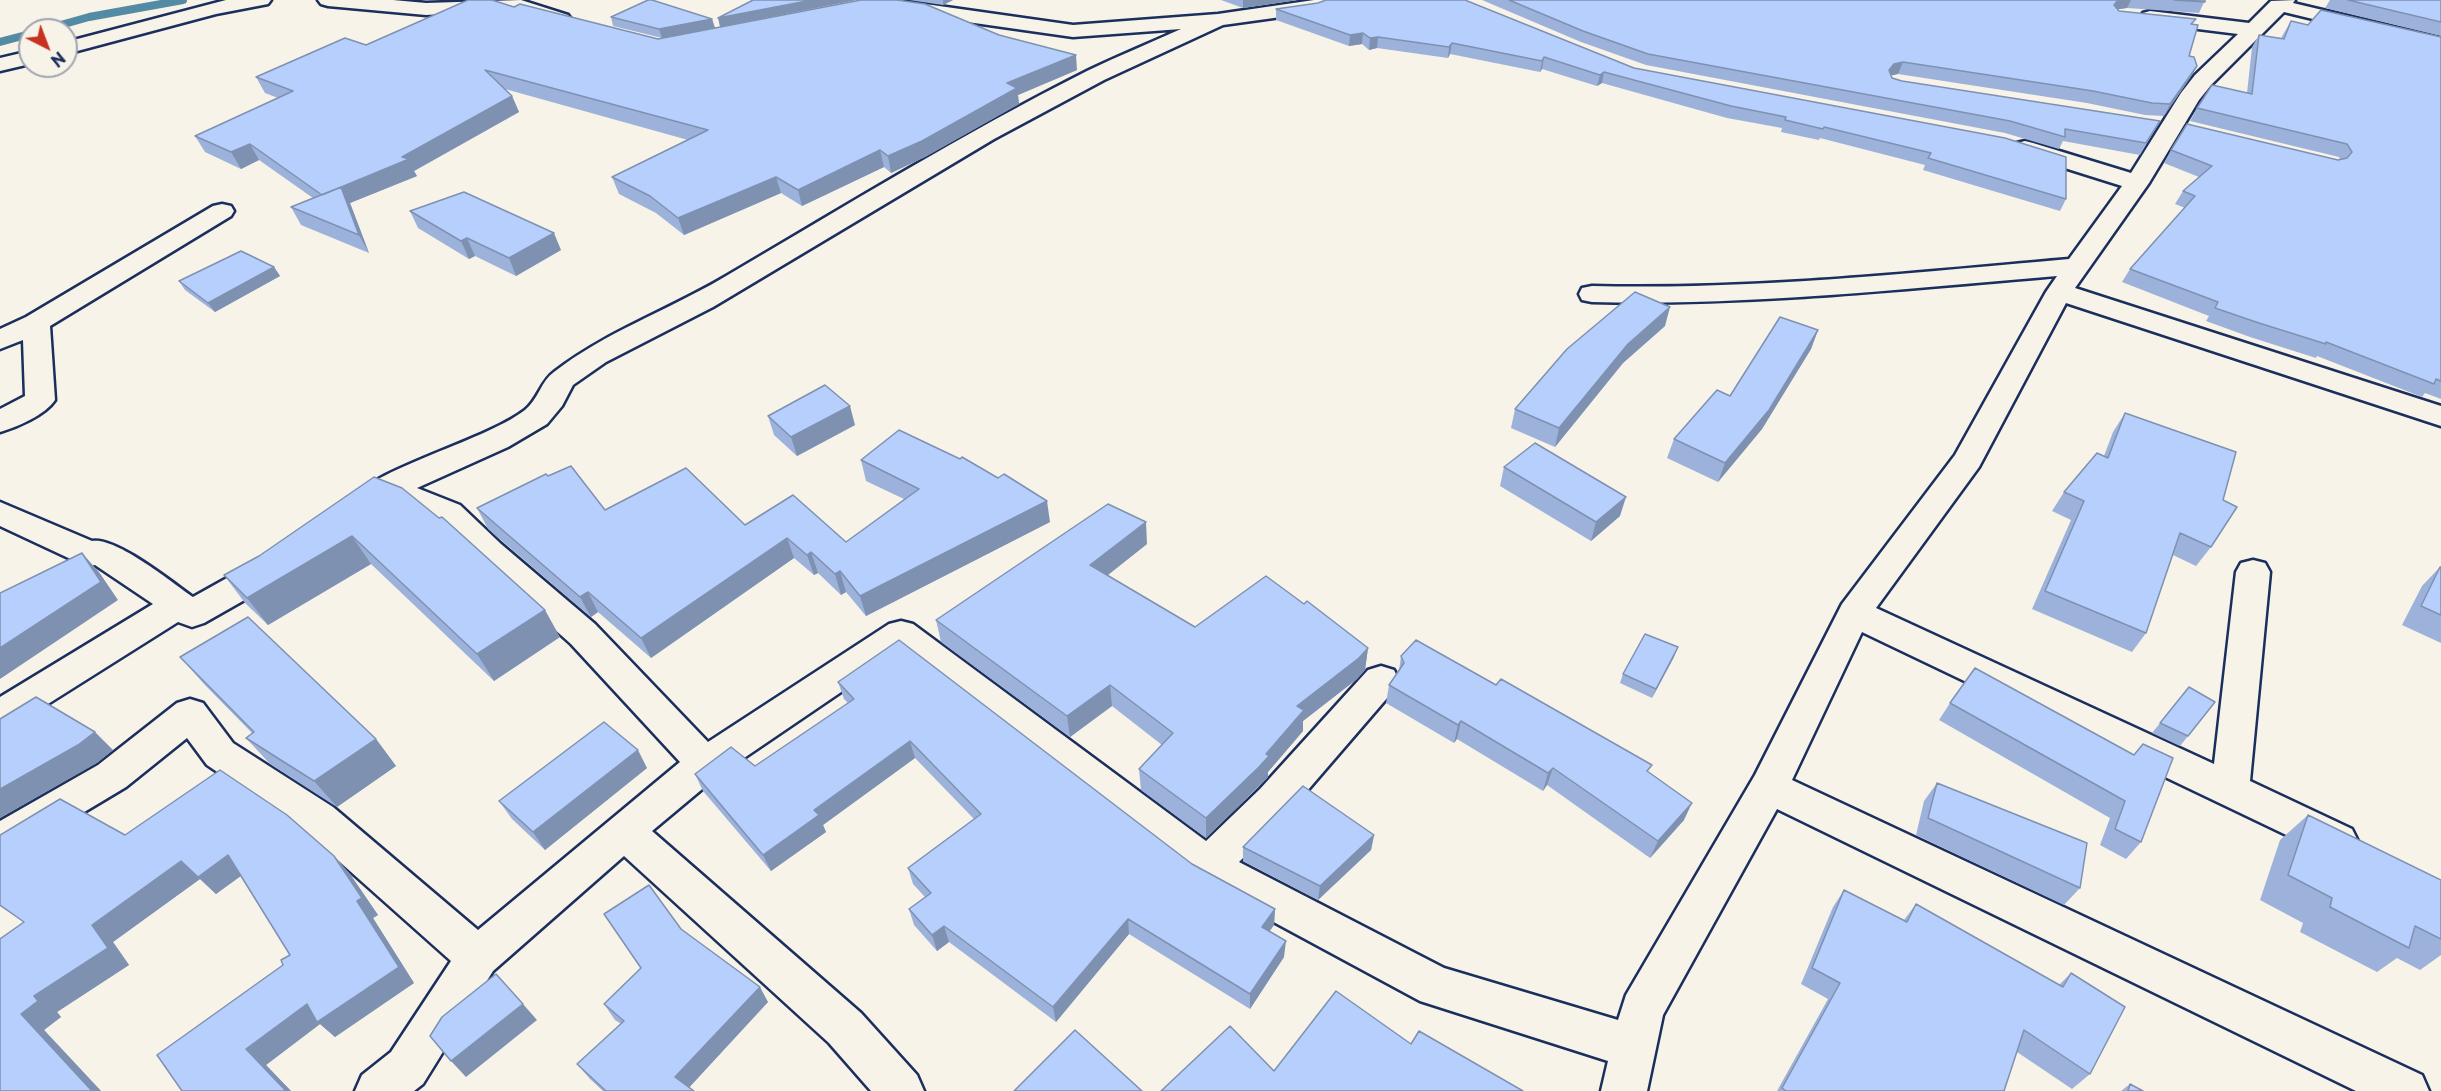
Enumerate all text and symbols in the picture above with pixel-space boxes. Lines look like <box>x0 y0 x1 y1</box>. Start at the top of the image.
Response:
north arrow <box>18 18 78 78</box>
text: N <box>46 47 71 73</box>

